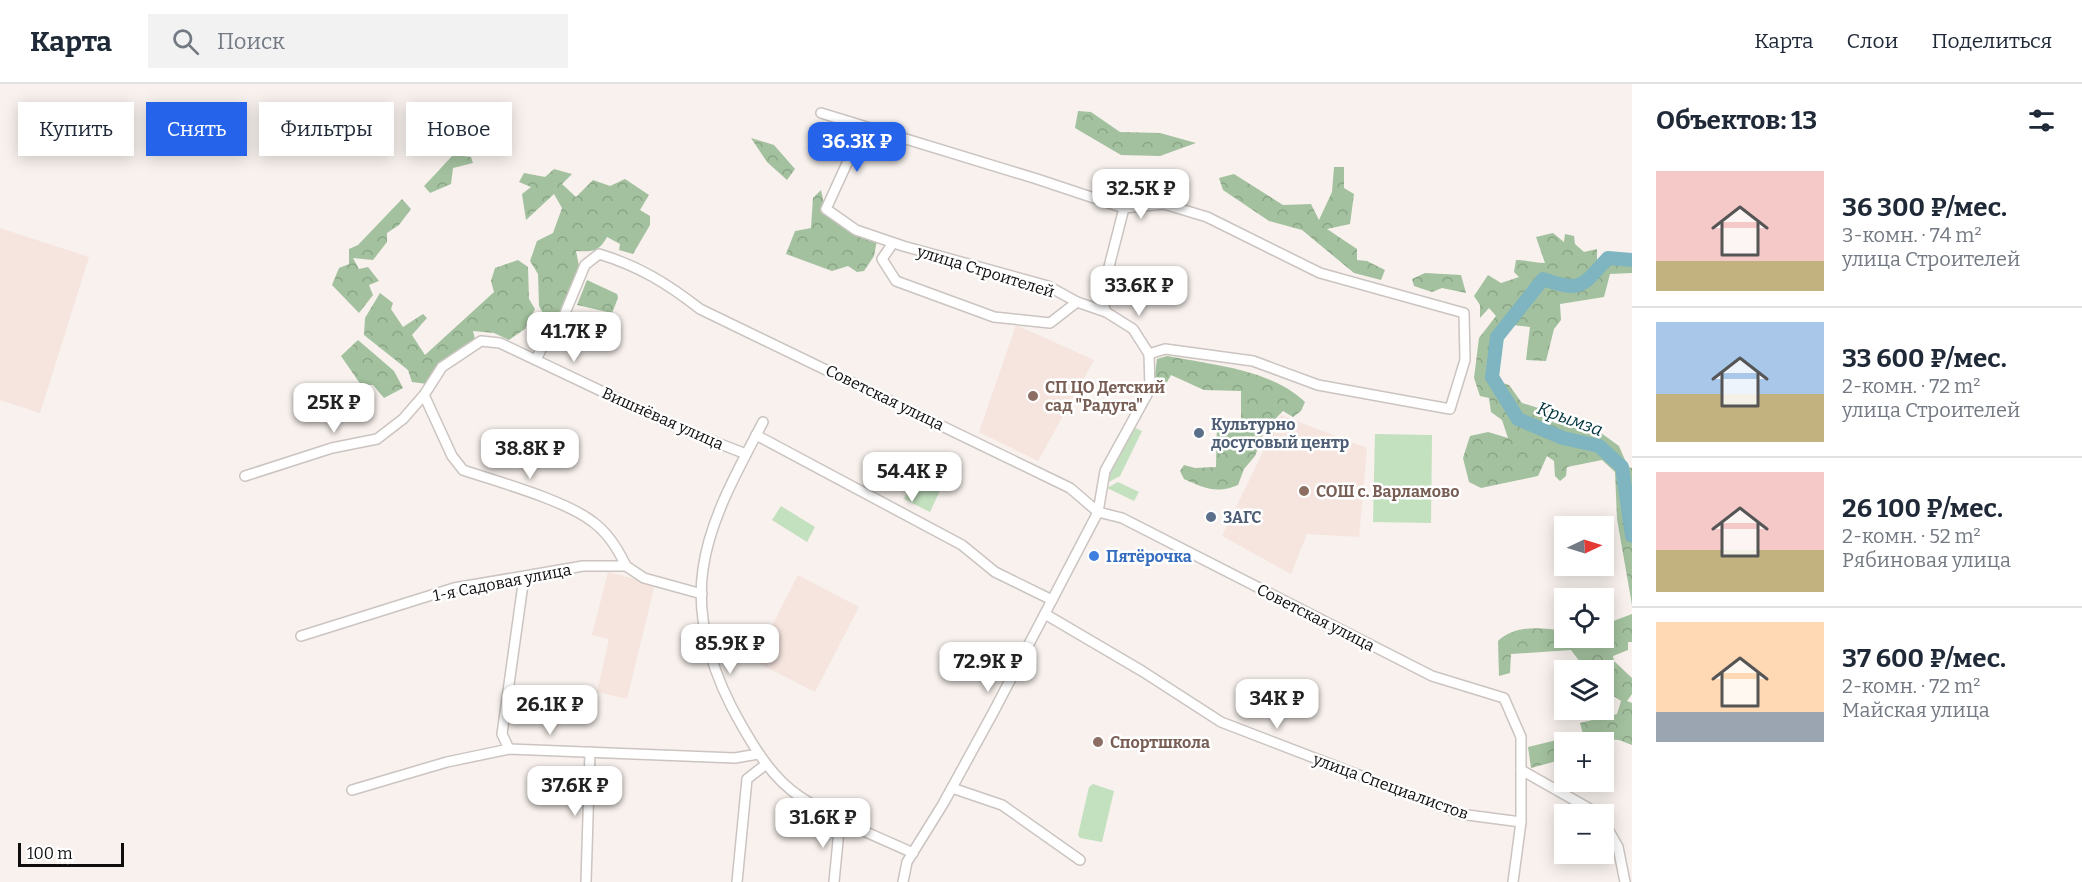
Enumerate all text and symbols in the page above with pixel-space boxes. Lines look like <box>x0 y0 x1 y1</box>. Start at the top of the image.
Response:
search box <box>148 14 568 68</box>
text: Карта <box>30 25 112 58</box>
icon: search <box>169 25 202 58</box>
text: Поиск <box>217 28 285 55</box>
text: Карта <box>1754 28 1813 54</box>
text: Слои <box>1846 28 1898 54</box>
text: Поделиться <box>1931 28 2052 54</box>
chip: Купить <box>18 102 134 156</box>
chip: Снять <box>146 102 247 156</box>
chip: Фильтры <box>259 102 394 156</box>
chip: Новое <box>406 102 512 156</box>
icon: filters <box>2025 104 2058 137</box>
text: Объектов: 13 <box>1656 105 1817 136</box>
pin: 36.3K ₽ <box>802 122 912 173</box>
text: 36.3K ₽ <box>822 129 892 153</box>
pin: 32.5K ₽ <box>1086 169 1196 220</box>
text: 32.5K ₽ <box>1106 176 1176 200</box>
text: 36 300 ₽/мес. <box>1842 192 2007 223</box>
icon: home <box>1704 195 1776 267</box>
text: 3-комн. · 74 m² <box>1842 223 1982 247</box>
street label: улица Строителей <box>914 241 1057 301</box>
text: улица Строителей <box>1842 247 2020 271</box>
pin: 33.6K ₽ <box>1084 266 1194 317</box>
text: 33.6K ₽ <box>1104 273 1174 297</box>
pin: 41.7K ₽ <box>519 312 629 363</box>
text: 41.7K ₽ <box>541 319 607 343</box>
text: 33 600 ₽/мес. <box>1842 343 2007 374</box>
icon: home <box>1704 346 1776 418</box>
street label: Советская улица <box>822 361 947 434</box>
text: 2-комн. · 72 m² <box>1842 374 1980 398</box>
place label: СП ЦО Детский сад "Радуга" <box>1045 378 1165 415</box>
pin: 25K ₽ <box>292 383 376 434</box>
street label: Вишнёвая улица <box>599 383 727 454</box>
marker: СП ЦО Детский сад "Радуга" <box>1026 389 1040 403</box>
text: 25K ₽ <box>307 390 361 414</box>
water label: Крымза <box>1534 397 1606 441</box>
text: улица Строителей <box>1842 398 2020 422</box>
place label: Культурно досуговый центр <box>1211 415 1350 452</box>
marker: Культурно досуговый центр <box>1192 426 1206 440</box>
pin: 38.8K ₽ <box>475 429 585 480</box>
text: 38.8K ₽ <box>495 436 565 460</box>
pin: 54.4K ₽ <box>857 452 967 503</box>
text: 54.4K ₽ <box>877 459 947 483</box>
place label: СОШ с. Варламово <box>1316 482 1460 501</box>
marker: СОШ с. Варламово <box>1297 484 1311 498</box>
text: 26 100 ₽/мес. <box>1842 493 2003 524</box>
icon: home <box>1704 496 1776 568</box>
place label: ЗАГС <box>1223 508 1261 527</box>
marker: ЗАГС <box>1204 510 1218 524</box>
north arrow <box>1554 516 1614 576</box>
map controls <box>1554 516 1614 864</box>
text: 2-комн. · 52 m² <box>1842 524 1981 548</box>
place label: Пятёрочка <box>1106 547 1192 566</box>
text: Рябиновая улица <box>1842 548 2011 572</box>
marker: Пятёрочка <box>1087 549 1101 563</box>
street label: 1-я Садовая улица <box>431 560 573 605</box>
street label: Советская улица <box>1254 580 1378 655</box>
button: locate <box>1554 588 1614 648</box>
pin: 85.9K ₽ <box>675 624 785 675</box>
text: 85.9K ₽ <box>695 631 765 655</box>
pin: 72.9K ₽ <box>933 642 1043 693</box>
text: 37 600 ₽/мес. <box>1842 643 2006 674</box>
icon: home <box>1704 646 1776 718</box>
text: 72.9K ₽ <box>953 649 1023 673</box>
button: layers <box>1554 660 1614 720</box>
text: 2-комн. · 72 m² <box>1842 674 1980 698</box>
pin: 34K ₽ <box>1235 679 1319 730</box>
pin: 26.1K ₽ <box>495 685 605 736</box>
text: 34K ₽ <box>1250 686 1304 710</box>
text: 26.1K ₽ <box>516 692 584 716</box>
text: Майская улица <box>1842 698 1990 722</box>
button: + <box>1554 732 1614 792</box>
place label: Спортшкола <box>1110 733 1210 752</box>
marker: Спортшкола <box>1091 735 1105 749</box>
street label: улица Специалистов <box>1310 749 1471 823</box>
pin: 37.6K ₽ <box>520 766 630 817</box>
text: 37.6K ₽ <box>541 773 609 797</box>
pin: 31.6K ₽ <box>768 798 878 849</box>
button: − <box>1554 804 1614 864</box>
text: 31.6K ₽ <box>789 805 857 829</box>
scale bar <box>18 840 124 868</box>
text: 100 m <box>27 844 72 863</box>

